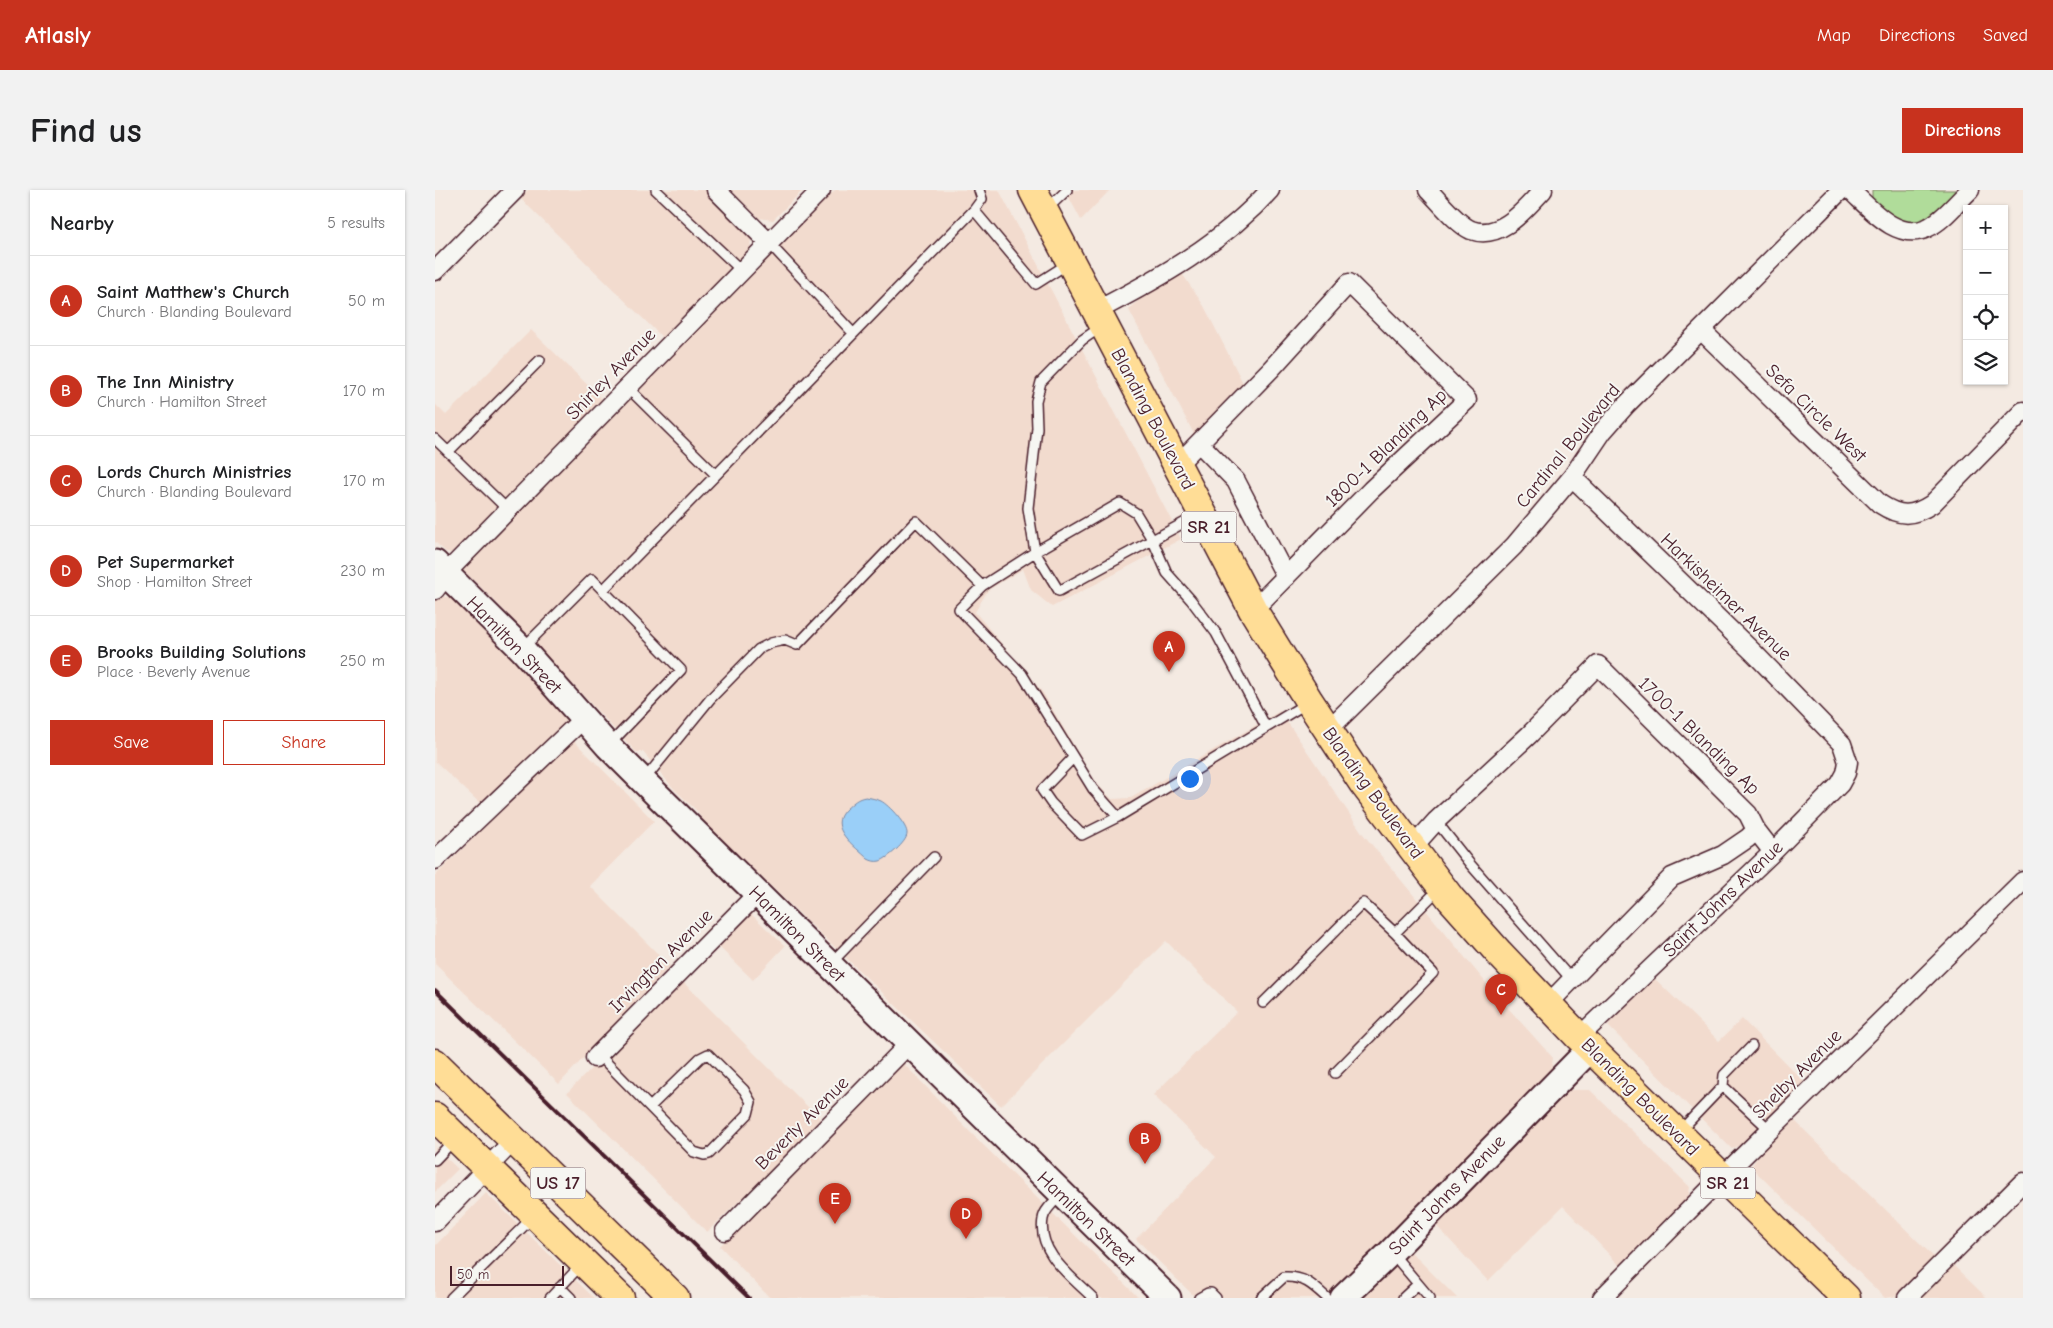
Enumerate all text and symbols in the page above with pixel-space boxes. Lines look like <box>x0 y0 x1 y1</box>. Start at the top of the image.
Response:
text: Atlasly <box>25 21 91 49</box>
text: Map <box>1817 25 1851 46</box>
text: Directions <box>1879 25 1955 46</box>
text: Saved <box>1983 25 2028 46</box>
button: Directions <box>1902 108 2023 153</box>
text: Find us <box>30 110 142 151</box>
map controls <box>1963 205 2008 385</box>
button: + <box>1963 205 2008 250</box>
text: Nearby <box>50 211 114 235</box>
text: 5 results <box>327 214 385 232</box>
button: − <box>1963 250 2008 295</box>
text: Saint Matthew's Church <box>97 281 290 303</box>
text: A <box>62 292 70 310</box>
text: 50 m <box>348 292 385 310</box>
button: locate <box>1963 295 2008 340</box>
text: Church · Blanding Boulevard <box>97 303 292 321</box>
street label: Shirley Avenue <box>562 324 660 424</box>
button: layers <box>1963 340 2008 385</box>
street label: Blanding Boulevard <box>1106 344 1200 494</box>
street label: Sefa Circle West <box>1761 359 1871 467</box>
text: The Inn Ministry <box>97 371 234 393</box>
street label: Cardinal Boulevard <box>1511 380 1625 512</box>
text: B <box>61 382 71 400</box>
text: 170 m <box>343 382 385 400</box>
street label: 1800-1 Blanding Ap <box>1321 384 1451 512</box>
text: Church · Hamilton Street <box>97 393 266 411</box>
text: Lords Church Ministries <box>97 461 291 483</box>
text: C <box>61 472 71 490</box>
text: 170 m <box>343 472 385 490</box>
text: Church · Blanding Boulevard <box>97 483 292 501</box>
road number: SR 21 <box>1181 512 1237 542</box>
street label: Harkisheimer Avenue <box>1656 529 1796 665</box>
text: Pet Supermarket <box>97 551 234 573</box>
text: D <box>61 562 71 580</box>
text: 230 m <box>340 562 385 580</box>
text: Shop · Hamilton Street <box>97 573 252 591</box>
street label: Hamilton Street <box>462 592 566 699</box>
pin: A <box>1153 631 1185 672</box>
text: Brooks Building Solutions <box>97 641 306 663</box>
text: E <box>61 652 71 670</box>
text: 250 m <box>340 652 385 670</box>
text: Place · Beverly Avenue <box>97 663 250 681</box>
street label: 1700-1 Blanding Ap <box>1634 673 1764 799</box>
button: Save <box>50 720 213 765</box>
button: Share <box>223 720 385 765</box>
street label: Blanding Boulevard <box>1318 723 1428 863</box>
your location <box>1177 766 1203 792</box>
street label: Saint Johns Avenue <box>1658 836 1788 962</box>
street label: Hamilton Street <box>744 881 850 987</box>
street label: Irvington Avenue <box>605 905 717 1017</box>
pin: C <box>1485 974 1517 1015</box>
street label: Shelby Avenue <box>1748 1025 1846 1123</box>
street label: Blanding Boulevard <box>1577 1034 1703 1160</box>
street label: Beverly Avenue <box>751 1072 853 1174</box>
pin: B <box>1129 1123 1161 1164</box>
street label: Saint Johns Avenue <box>1384 1130 1510 1260</box>
street label: Hamilton Street <box>1033 1167 1140 1271</box>
road number: US 17 <box>531 1168 585 1198</box>
road number: SR 21 <box>1701 1168 1755 1198</box>
pin: E <box>819 1183 851 1224</box>
pin: D <box>950 1198 982 1239</box>
scale bar <box>450 1263 564 1286</box>
text: 50 m <box>457 1266 489 1283</box>

